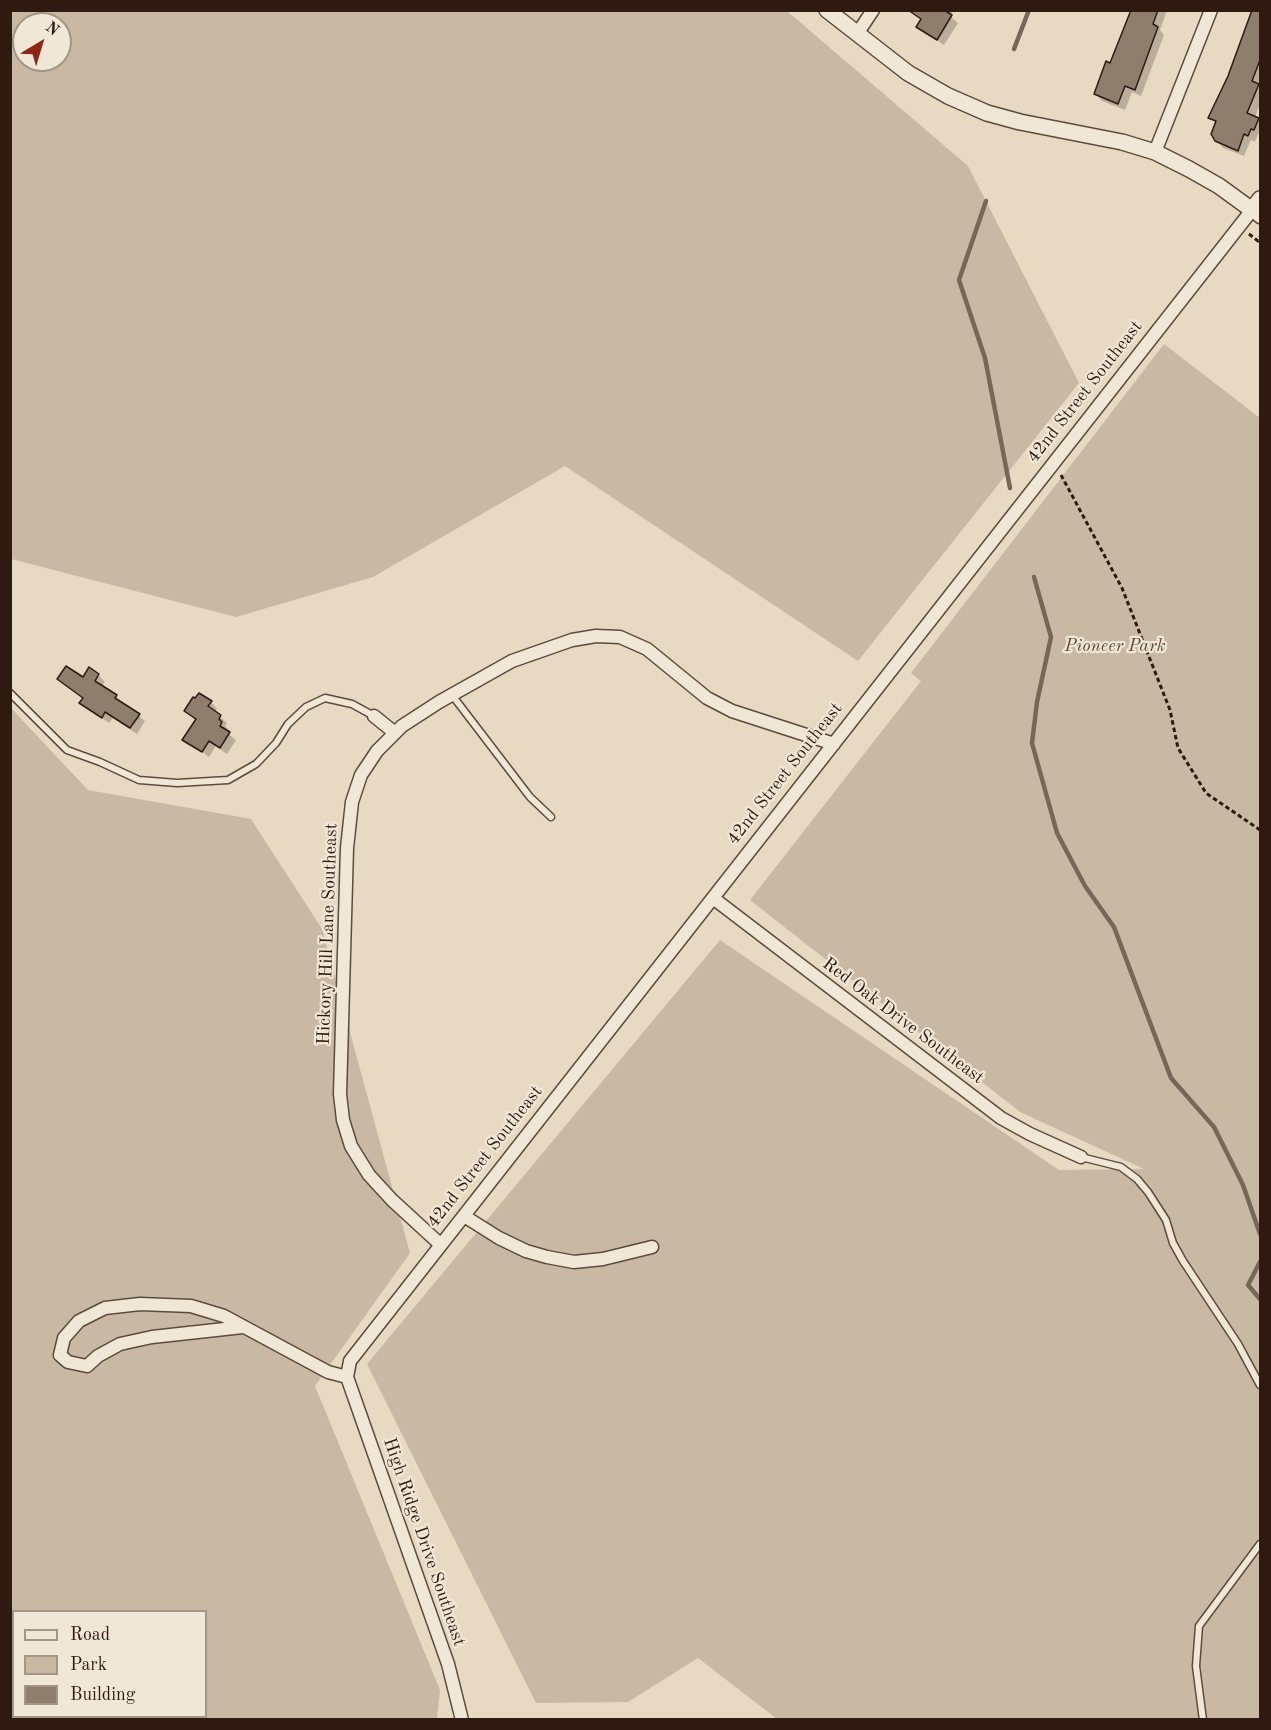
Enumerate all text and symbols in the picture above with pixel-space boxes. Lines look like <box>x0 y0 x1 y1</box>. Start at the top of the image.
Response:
north arrow <box>12 12 72 72</box>
text: N <box>42 19 62 39</box>
street label: 42nd Street Southeast <box>1023 316 1147 468</box>
park label: Pioneer Park <box>1064 635 1166 657</box>
street label: 42nd Street Southeast <box>723 698 847 850</box>
street label: Hickory Hill Lane Southeast <box>313 823 343 1045</box>
street label: Red Oak Drive Southeast <box>818 953 988 1089</box>
street label: 42nd Street Southeast <box>423 1081 547 1233</box>
street label: High Ridge Drive Southeast <box>378 1435 470 1649</box>
legend <box>12 1610 207 1718</box>
text: Road <box>70 1626 110 1644</box>
text: Park <box>70 1656 107 1674</box>
text: Building <box>70 1686 135 1704</box>

